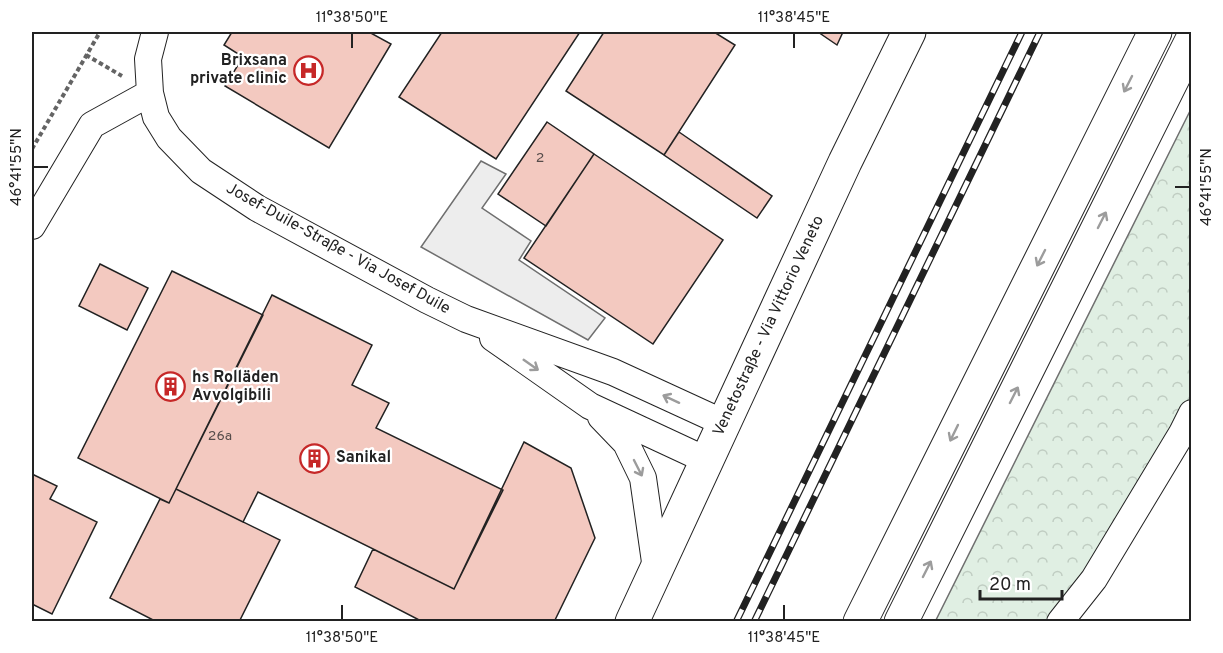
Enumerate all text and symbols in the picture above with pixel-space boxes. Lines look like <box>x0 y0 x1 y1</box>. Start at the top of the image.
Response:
text: 11°38'50"E <box>316 9 388 28</box>
text: 11°38'45"E <box>758 9 830 28</box>
place label: Brixsana private clinic <box>190 51 287 89</box>
hospital icon: Brixsana private clinic <box>292 54 324 86</box>
one-way arrow <box>1122 74 1134 92</box>
text: 46°41'55"N <box>8 128 27 206</box>
text: 46°41'55"N <box>1198 148 1217 226</box>
house number: 2 <box>536 150 544 167</box>
street label: Josef-Duile-Straße - Via Josef Duile <box>222 179 454 319</box>
street label: Venetostraße - Via Vittorio Veneto <box>709 212 829 440</box>
one-way arrow <box>1096 212 1108 230</box>
one-way arrow <box>1035 249 1047 267</box>
one-way arrow <box>523 359 539 371</box>
place label: hs Rolläden Avvolgibili <box>192 368 279 406</box>
building icon: hs Rolläden Avvolgibili <box>155 371 187 403</box>
one-way arrow <box>1009 386 1021 404</box>
one-way arrow <box>662 392 680 404</box>
one-way arrow <box>948 423 960 441</box>
house number: 26a <box>208 428 232 445</box>
building icon: Sanikal <box>299 442 331 474</box>
place label: Sanikal <box>336 448 391 468</box>
one-way arrow <box>633 459 644 477</box>
one-way arrow <box>922 561 934 579</box>
scale bar <box>980 563 1062 601</box>
text: 20 m <box>989 574 1031 597</box>
text: 11°38'50"E <box>306 629 378 648</box>
text: 11°38'45"E <box>748 629 820 648</box>

